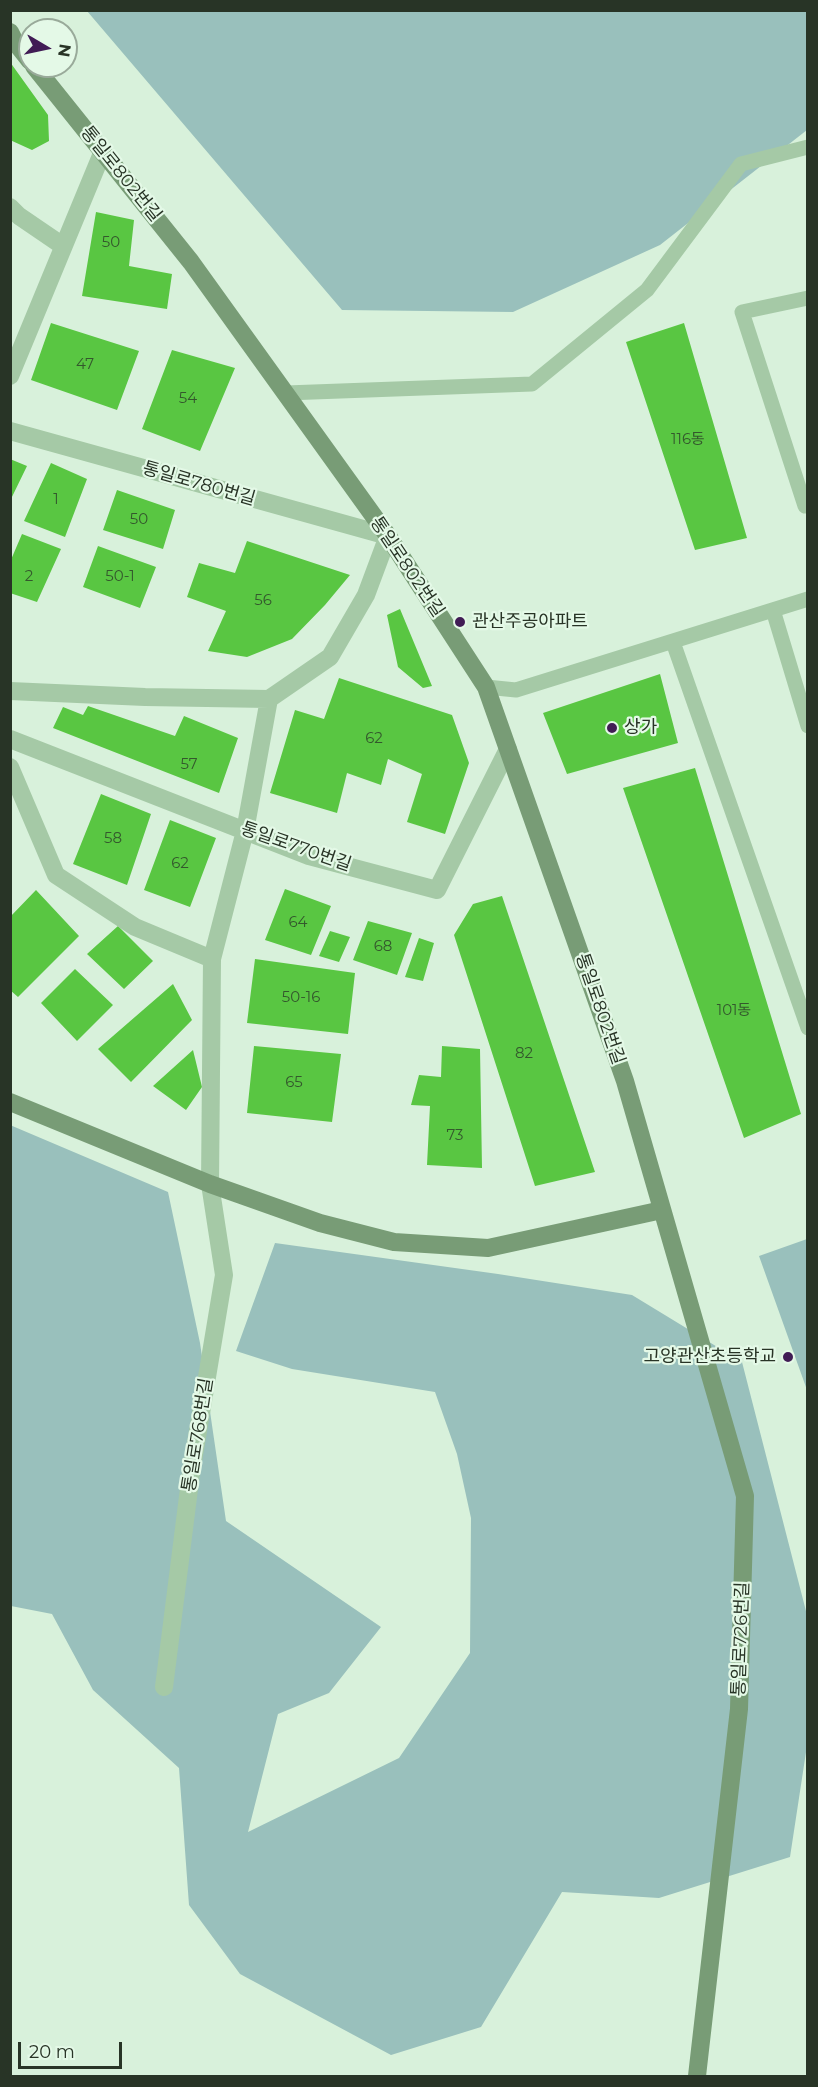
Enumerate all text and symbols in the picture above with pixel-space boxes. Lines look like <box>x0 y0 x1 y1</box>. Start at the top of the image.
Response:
north arrow <box>18 18 78 78</box>
text: N <box>54 43 75 58</box>
street label: 통일로802번길 <box>76 122 166 226</box>
house number: 50 <box>102 234 120 252</box>
house number: 47 <box>76 356 94 374</box>
house number: 54 <box>179 390 197 408</box>
house number: 116동 <box>671 431 705 449</box>
street label: 통일로780번길 <box>140 458 258 510</box>
house number: 1 <box>53 491 59 509</box>
house number: 50 <box>130 511 148 529</box>
street label: 통일로802번길 <box>365 513 449 621</box>
house number: 2 <box>25 568 33 586</box>
house number: 50-1 <box>105 568 135 586</box>
house number: 56 <box>254 592 272 610</box>
place label: 관산주공아파트 <box>472 611 588 633</box>
marker: 관산주공아파트 <box>453 615 467 629</box>
place label: 상가 <box>624 717 657 739</box>
marker: 상가 <box>605 721 619 735</box>
house number: 62 <box>365 730 383 748</box>
house number: 57 <box>180 756 198 774</box>
street label: 통일로770번길 <box>238 818 354 876</box>
house number: 58 <box>104 830 122 848</box>
house number: 62 <box>171 855 189 873</box>
house number: 64 <box>288 914 308 932</box>
house number: 68 <box>374 938 392 956</box>
street label: 통일로802번길 <box>571 950 629 1068</box>
house number: 50-16 <box>282 989 320 1007</box>
house number: 101동 <box>717 1002 751 1020</box>
house number: 82 <box>515 1045 533 1063</box>
house number: 65 <box>285 1074 303 1092</box>
house number: 73 <box>446 1127 464 1145</box>
place label: 고양관산초등학교 <box>644 1346 776 1368</box>
marker: 고양관산초등학교 <box>781 1350 795 1364</box>
street label: 통일로768번길 <box>178 1376 218 1494</box>
street label: 통일로726번길 <box>728 1581 754 1697</box>
scale bar <box>21 2030 124 2068</box>
text: 20 m <box>29 2041 75 2063</box>

